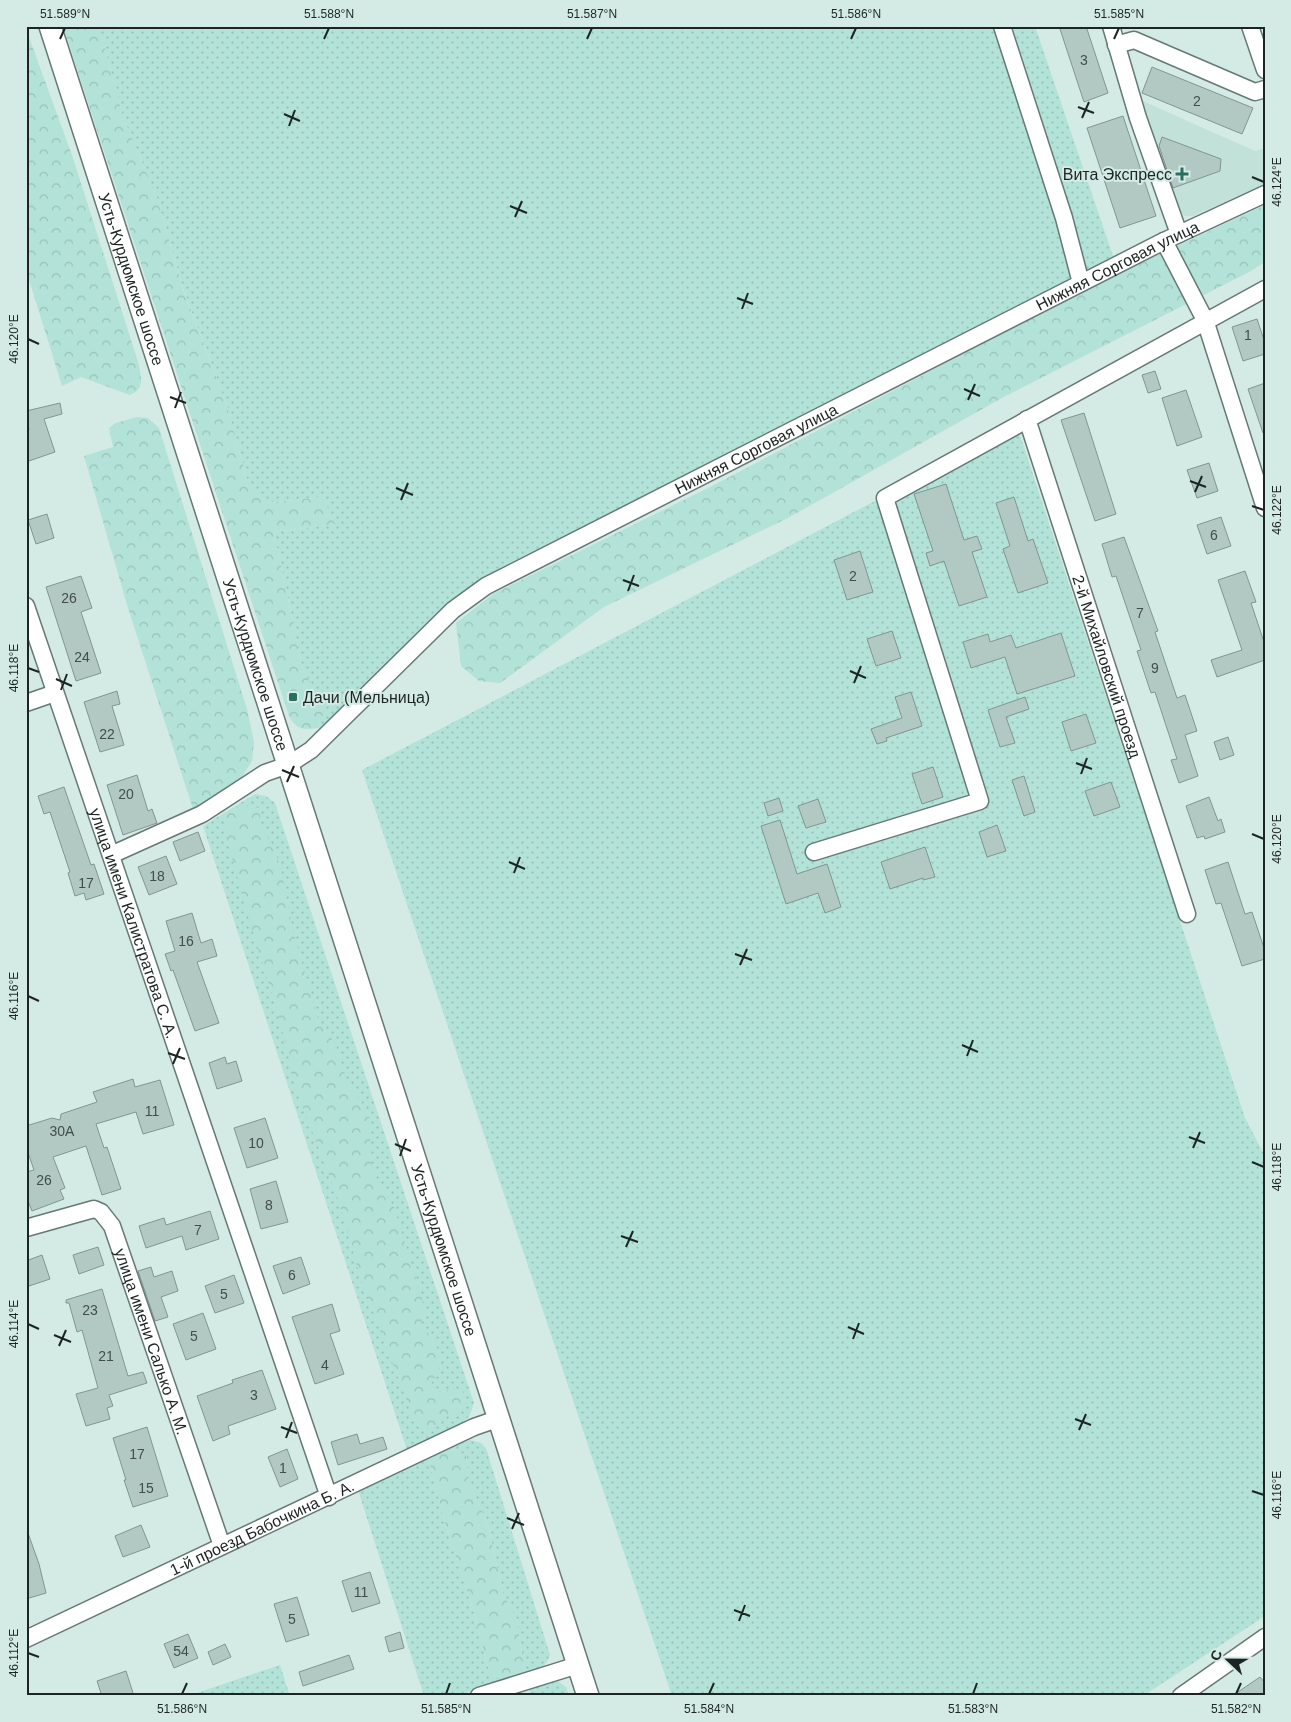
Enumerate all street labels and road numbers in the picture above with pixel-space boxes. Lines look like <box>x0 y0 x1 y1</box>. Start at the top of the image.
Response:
street label: Усть-Курдюмское шоссе <box>96 191 167 368</box>
street label: Нижняя Сорговая улица <box>1033 218 1201 313</box>
street label: Нижняя Сорговая улица <box>672 400 840 497</box>
street label: 2-й Михайловский проезд <box>1070 573 1145 761</box>
street label: Усть-Курдюмское шоссе <box>220 576 291 753</box>
street label: улица имени Калистратова С. А. <box>87 806 181 1041</box>
street label: Усть-Курдюмское шоссе <box>409 1162 480 1338</box>
street label: улица имени Салько А. М. <box>112 1246 192 1437</box>
street label: 1-й проезд Бабочкина Б. А. <box>167 1477 357 1578</box>

